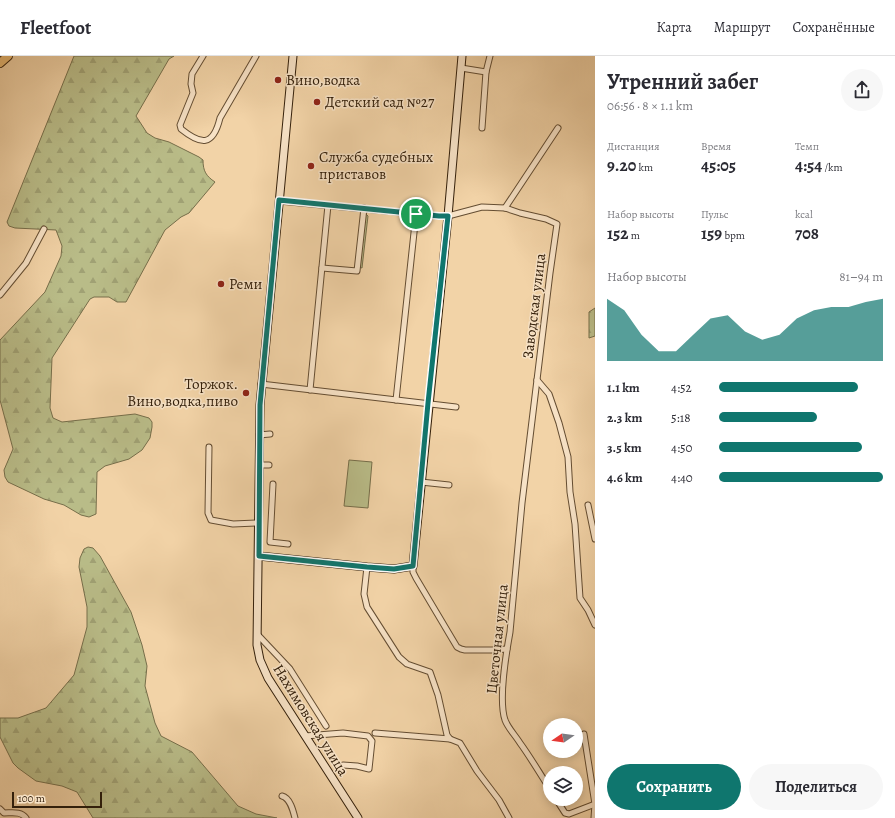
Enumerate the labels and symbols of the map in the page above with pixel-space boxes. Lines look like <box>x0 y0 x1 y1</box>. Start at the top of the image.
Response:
place label: Вино,водка <box>286 70 360 90</box>
marker: Вино,водка <box>273 75 283 85</box>
place label: Детский сад №27 <box>325 92 435 112</box>
marker: Детский сад №27 <box>312 97 322 107</box>
place label: Служба судебных приставов <box>319 147 434 184</box>
marker: Служба судебных приставов <box>306 161 316 171</box>
pin <box>399 197 433 231</box>
street label: Заводская улица <box>518 252 550 360</box>
place label: Реми <box>229 274 262 294</box>
marker: Реми <box>216 279 226 289</box>
place label: Торжок. Вино,водка,пиво <box>127 374 238 411</box>
marker: Торжок. Вино,водка,пиво <box>241 388 251 398</box>
street label: Цветочная улица <box>481 583 513 695</box>
street label: Нахимовская улица <box>269 660 354 780</box>
north arrow <box>543 718 583 758</box>
scale bar <box>12 790 102 809</box>

